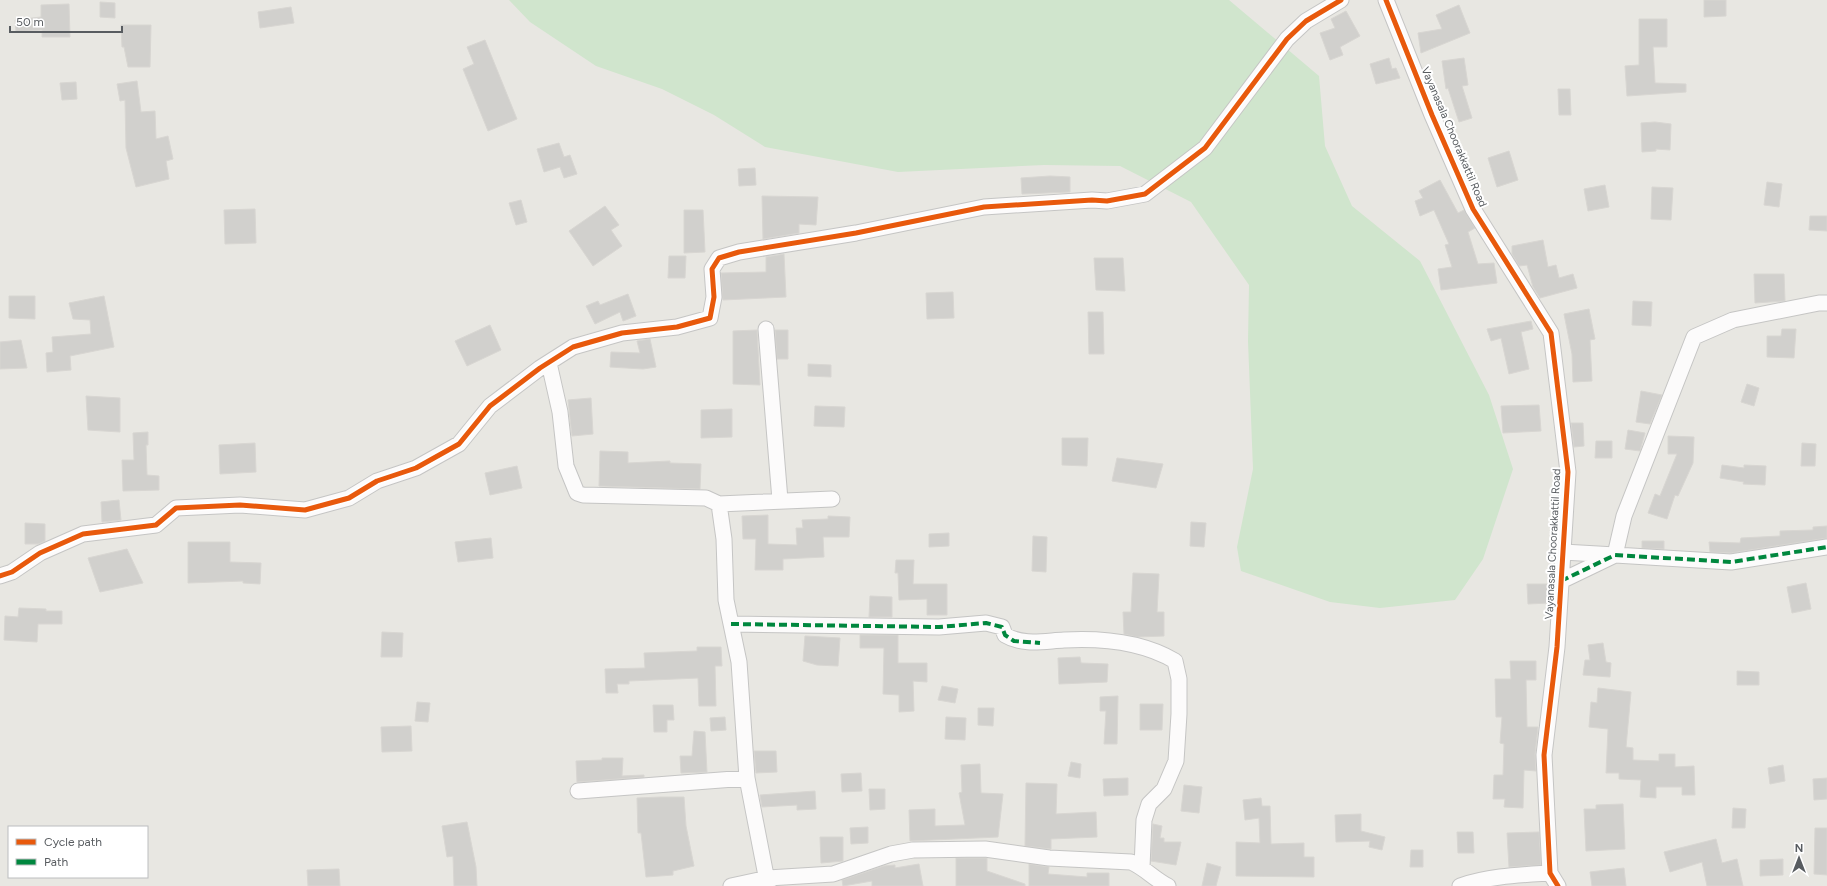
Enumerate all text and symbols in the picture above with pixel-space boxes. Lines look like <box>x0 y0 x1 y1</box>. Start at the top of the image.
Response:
scale bar <box>10 8 122 34</box>
text: 50 m <box>16 15 44 29</box>
street label: Vayanasala Choorakkattil Road <box>1419 65 1489 209</box>
street label: Vayanasala Choorakkattil Road <box>1543 468 1563 620</box>
legend <box>8 826 148 878</box>
text: Cycle path <box>44 835 102 849</box>
north arrow <box>1779 838 1819 878</box>
text: N <box>1795 842 1803 855</box>
text: Path <box>44 855 68 869</box>

